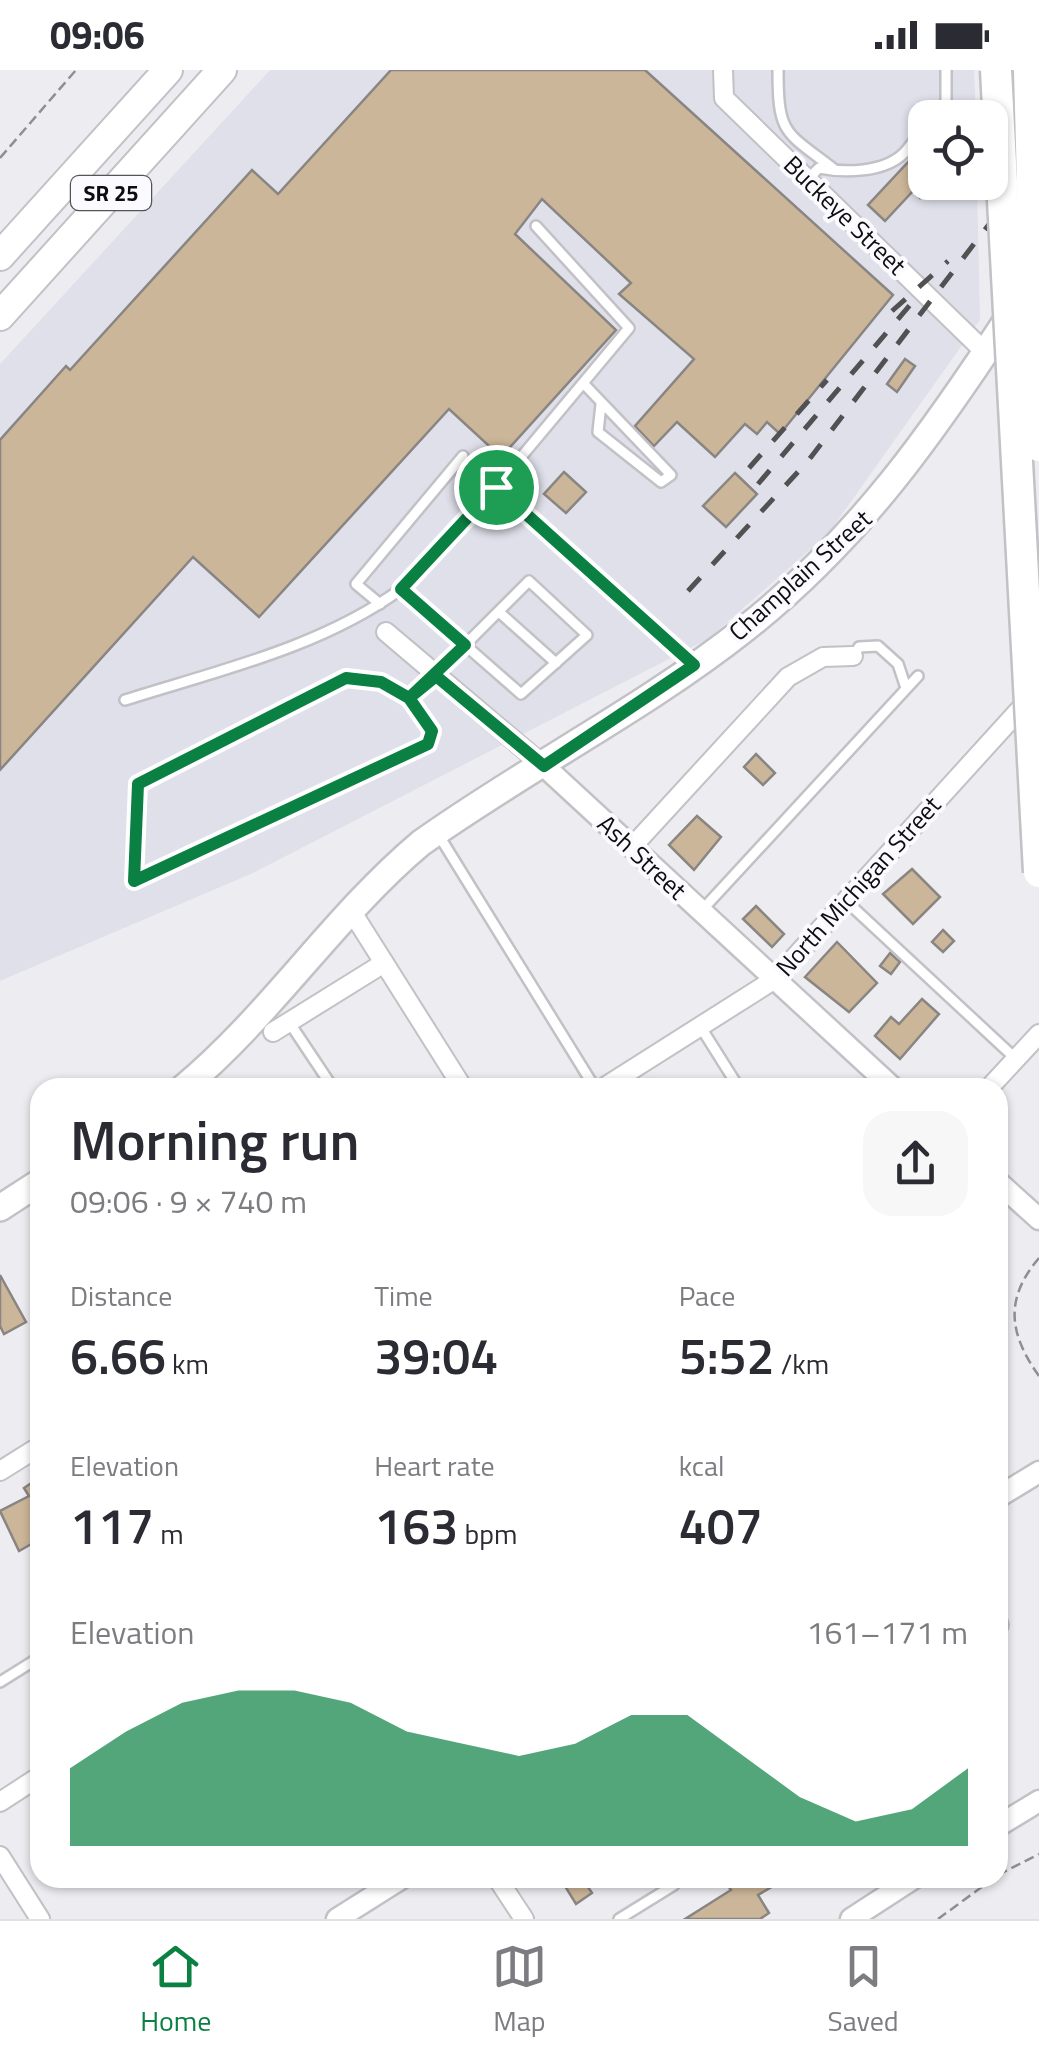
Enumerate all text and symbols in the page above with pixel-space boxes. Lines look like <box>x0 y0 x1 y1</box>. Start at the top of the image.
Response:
text: 09:06 <box>50 6 145 64</box>
map controls <box>908 100 1008 200</box>
button: locate <box>908 100 1008 200</box>
street label: Buckeye Street <box>775 146 915 284</box>
road number: SR 25 <box>71 176 151 210</box>
pin <box>454 445 539 530</box>
icon: arrive <box>469 460 524 515</box>
street label: Champlain Street <box>720 500 880 650</box>
street label: North Michigan Street <box>766 787 950 985</box>
street label: Ash Street <box>589 806 695 909</box>
text: Morning run <box>70 1098 359 1181</box>
button: share <box>863 1111 968 1216</box>
text: 09:06 · 9 × 740 m <box>70 1177 307 1225</box>
text: Distance <box>70 1274 172 1317</box>
text: Time <box>374 1274 433 1317</box>
text: Pace <box>679 1274 735 1317</box>
text: 6.66 <box>70 1317 166 1393</box>
text: 39:04 <box>374 1317 498 1393</box>
text: 5:52 <box>679 1317 775 1393</box>
text: km <box>166 1342 209 1385</box>
text: /km <box>775 1342 829 1385</box>
text: Elevation <box>70 1444 179 1487</box>
text: Heart rate <box>374 1444 495 1487</box>
text: kcal <box>679 1444 724 1487</box>
text: 117 <box>70 1487 154 1563</box>
text: 163 <box>374 1487 458 1563</box>
text: 407 <box>679 1487 763 1563</box>
text: m <box>154 1512 184 1555</box>
text: bpm <box>458 1512 517 1555</box>
text: Elevation <box>70 1608 194 1656</box>
text: 161–171 m <box>806 1608 968 1656</box>
tab: Home <box>140 1939 211 2042</box>
tab: Map <box>492 1939 547 2042</box>
tab: Saved <box>827 1939 899 2042</box>

